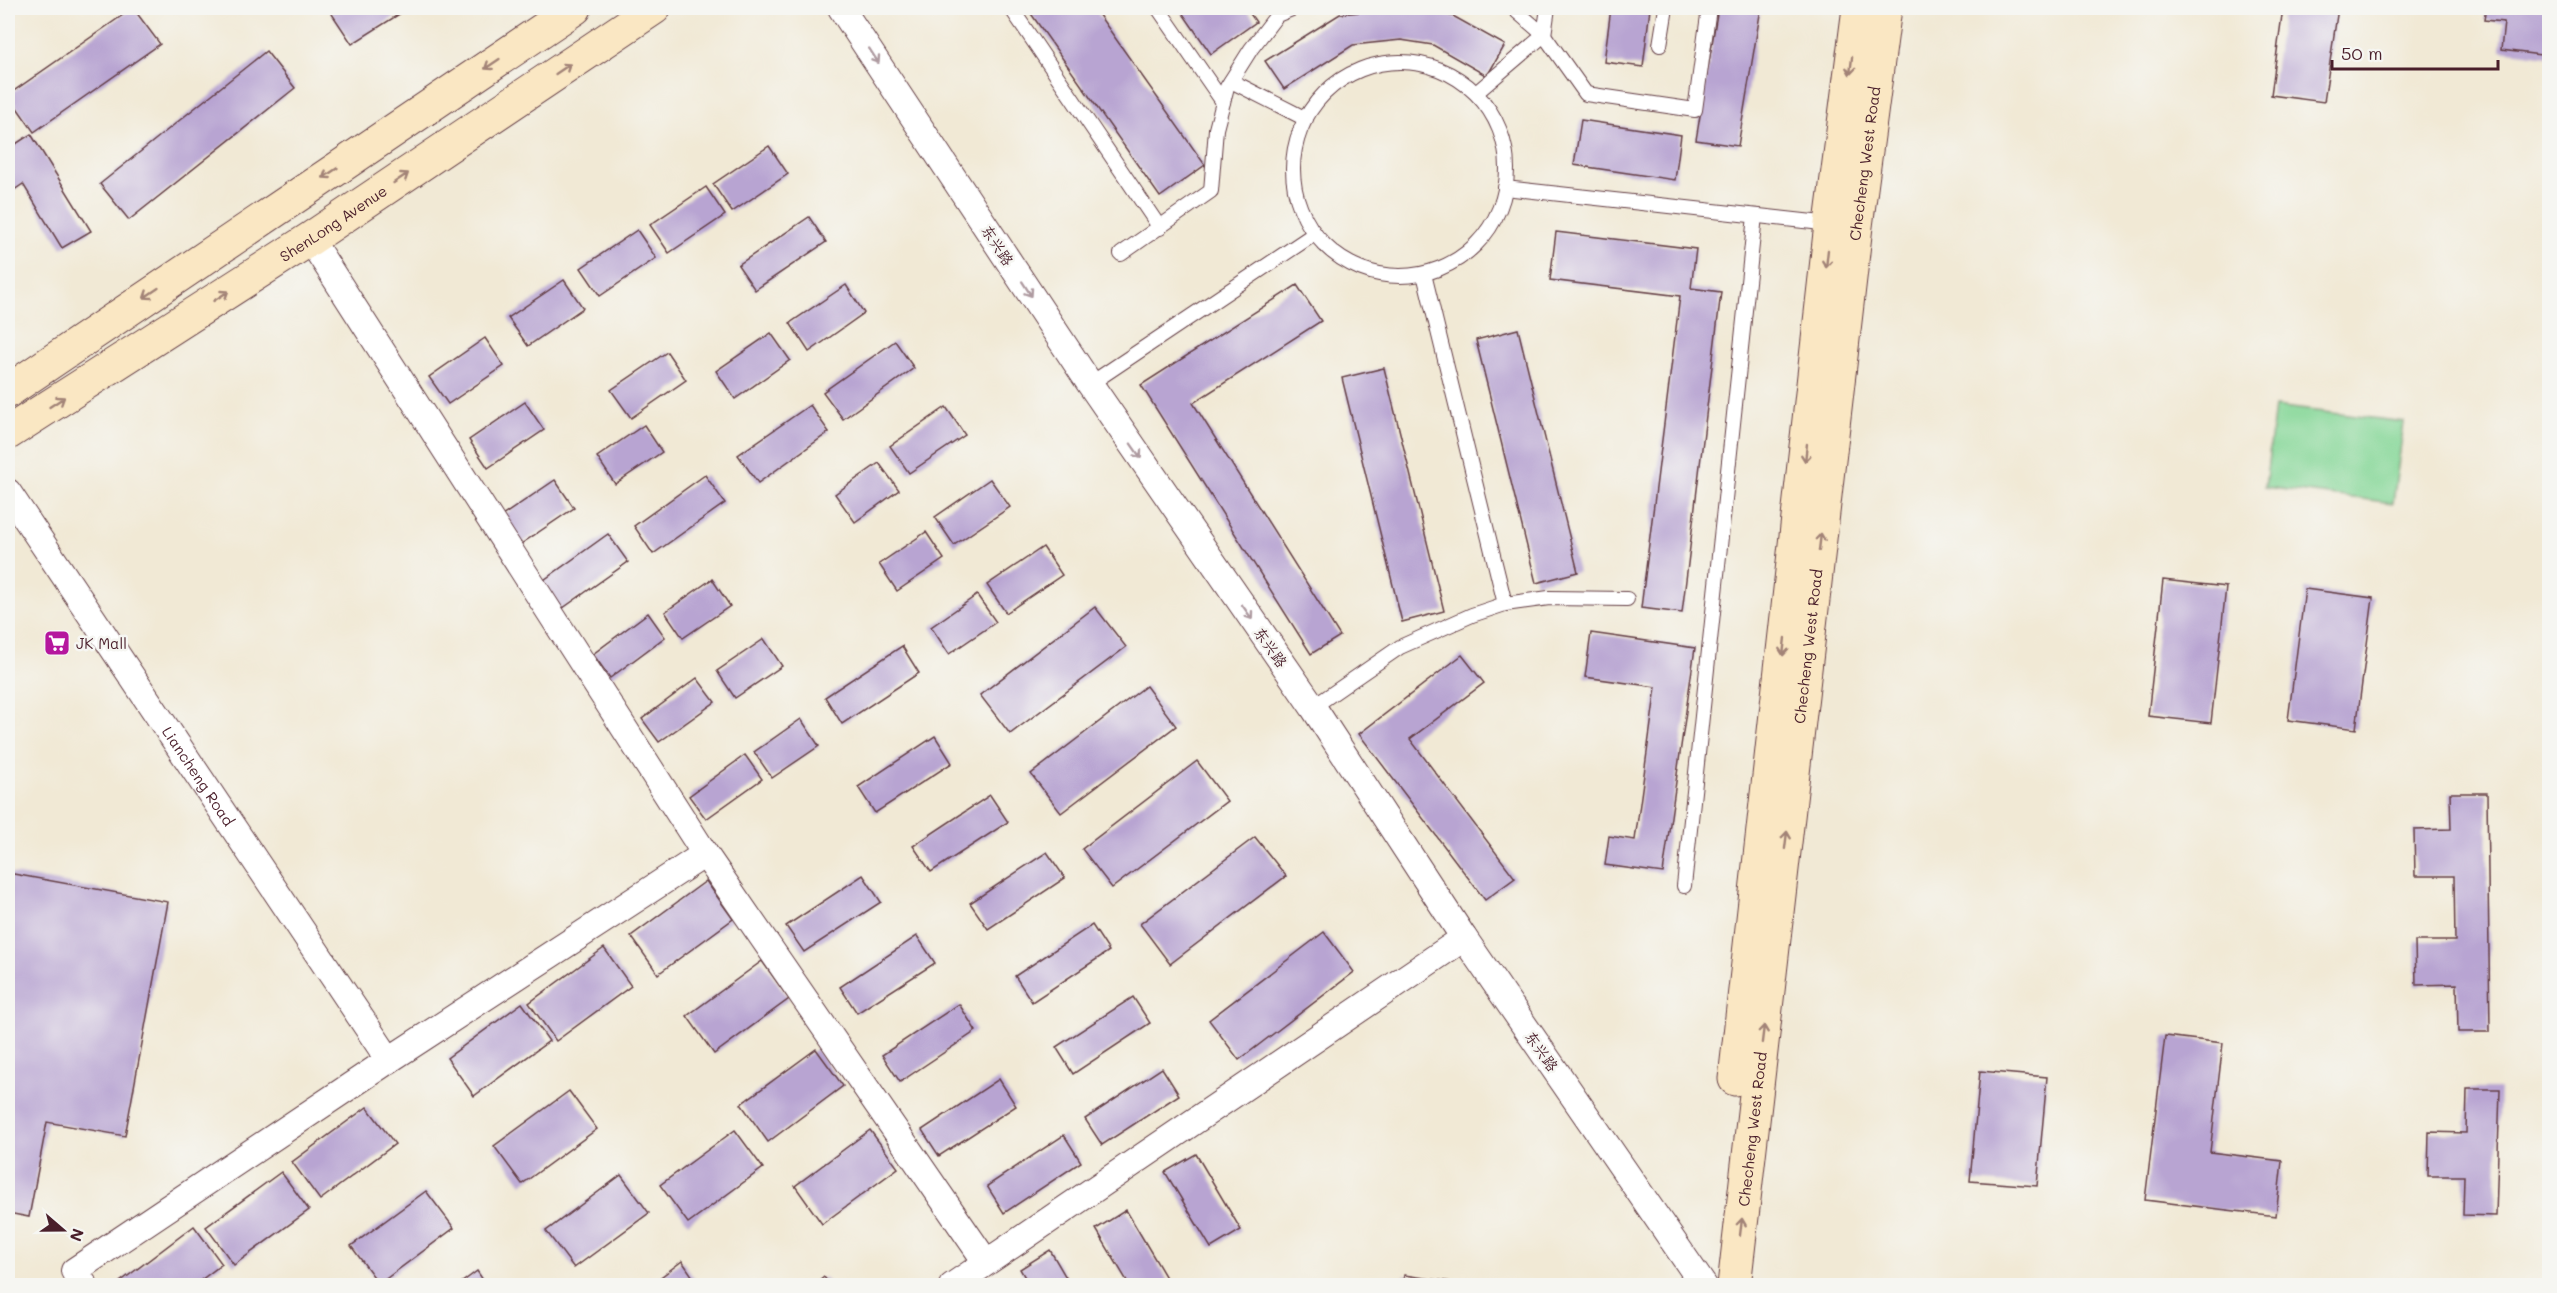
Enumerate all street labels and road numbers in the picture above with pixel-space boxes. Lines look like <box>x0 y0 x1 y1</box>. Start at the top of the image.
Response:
street label: Checheng West Road <box>1844 85 1884 242</box>
street label: ShenLong Avenue <box>276 180 391 266</box>
street label: 东兴路 <box>977 221 1019 269</box>
street label: Checheng West Road <box>1789 568 1826 725</box>
street label: 东兴路 <box>1250 623 1292 671</box>
street label: Liancheng Road <box>158 722 239 830</box>
street label: 东兴路 <box>1521 1027 1563 1075</box>
street label: Checheng West Road <box>1733 1051 1771 1207</box>

